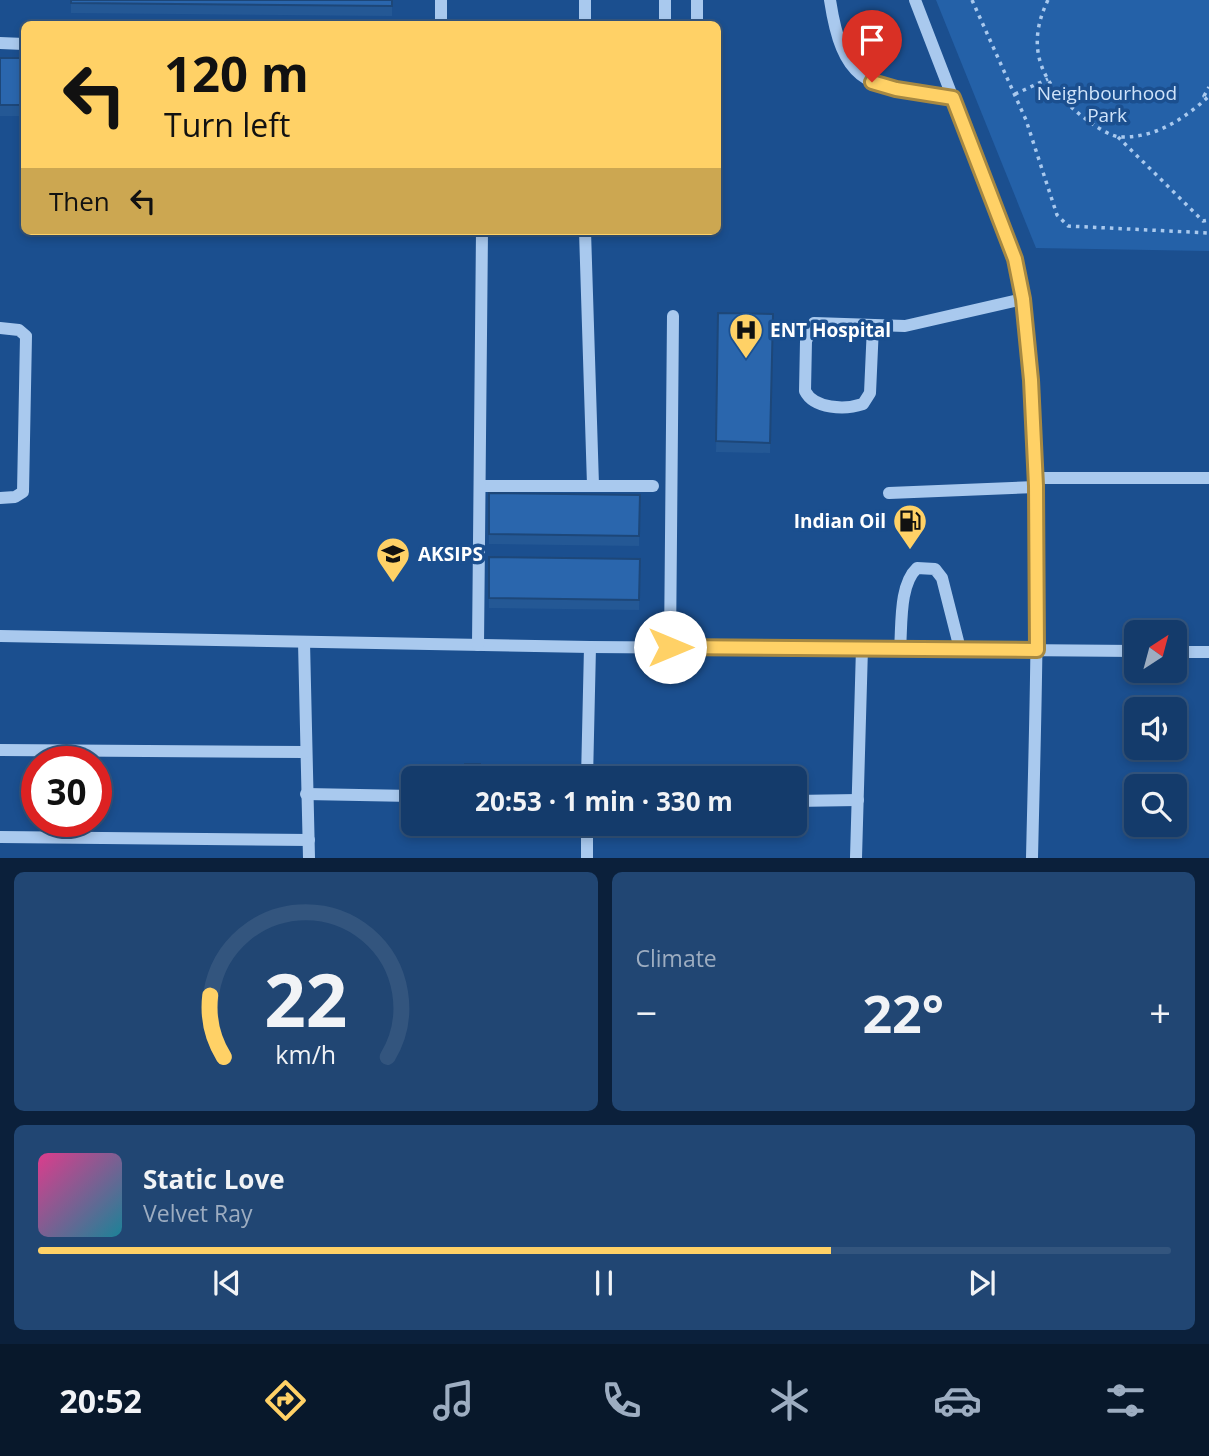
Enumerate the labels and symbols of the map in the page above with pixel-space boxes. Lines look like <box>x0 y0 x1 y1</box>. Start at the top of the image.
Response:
pin <box>842 10 902 82</box>
park label: Neighbourhood Park <box>1037 80 1177 128</box>
hospital icon: ENT Hospital <box>727 311 765 360</box>
place label: ENT Hospital <box>770 317 891 343</box>
fuel station icon: Indian Oil <box>891 502 929 551</box>
place label: Indian Oil <box>794 508 886 534</box>
school or university icon: AKSIPS <box>374 535 412 584</box>
place label: AKSIPS <box>418 541 483 567</box>
position arrow <box>633 610 707 684</box>
north arrow <box>1124 620 1186 682</box>
speed limit sign: 30 <box>21 746 112 837</box>

